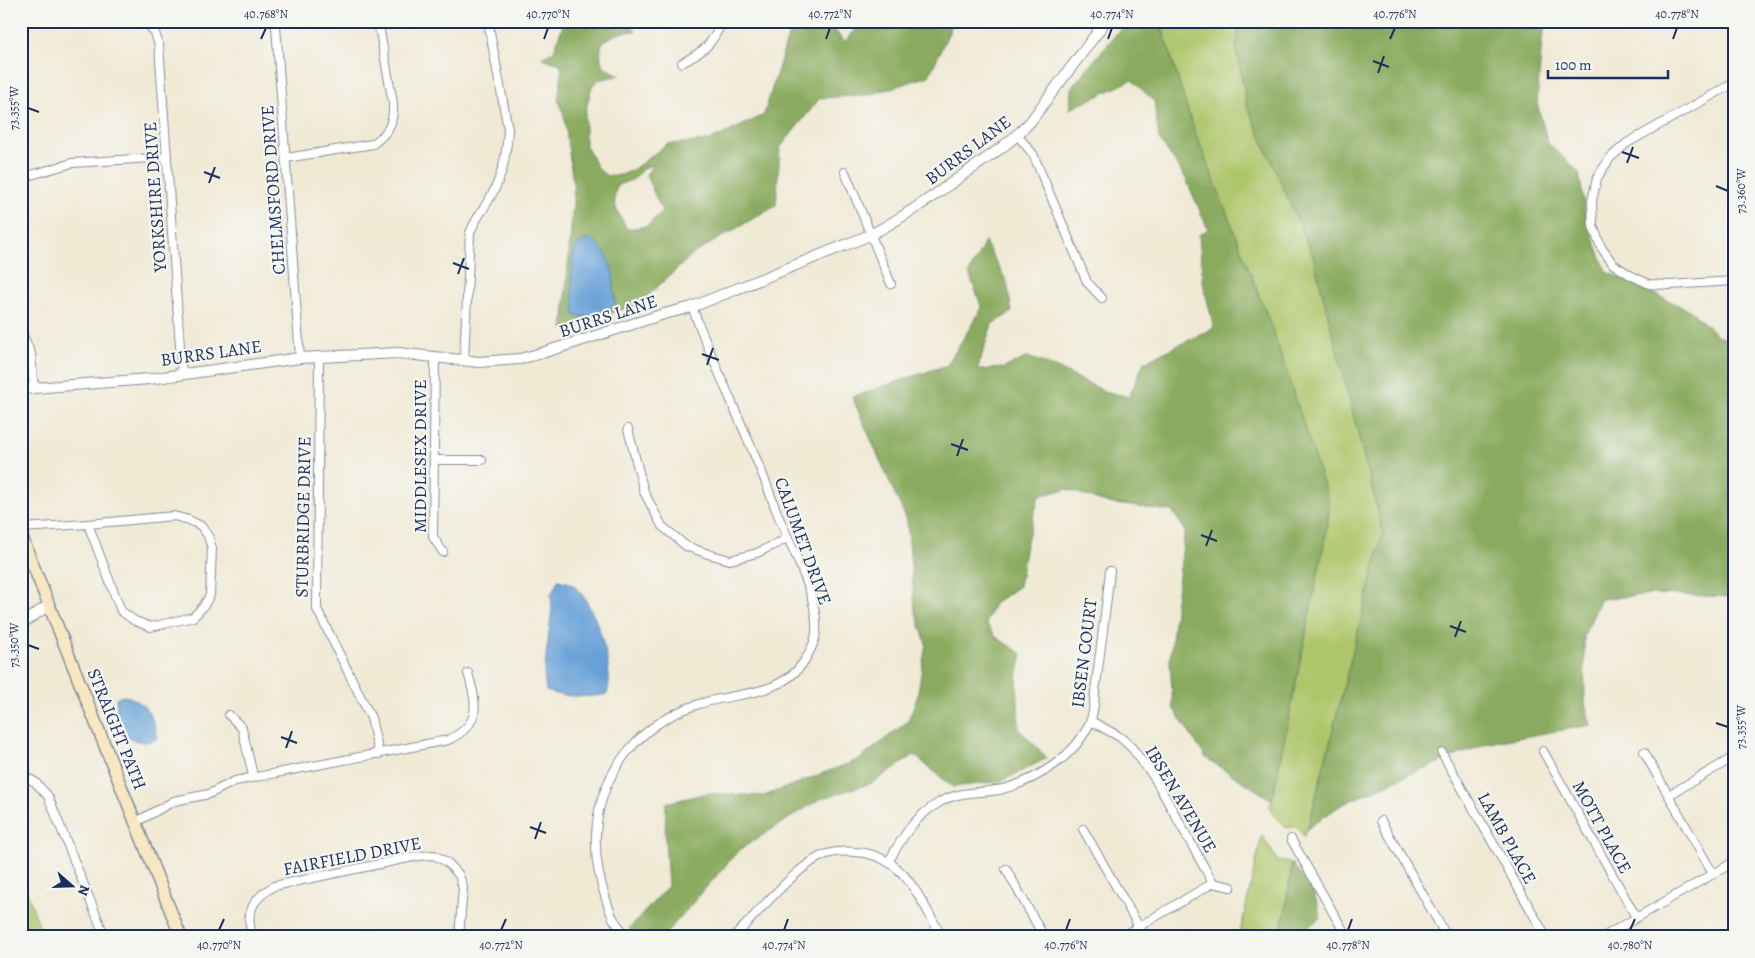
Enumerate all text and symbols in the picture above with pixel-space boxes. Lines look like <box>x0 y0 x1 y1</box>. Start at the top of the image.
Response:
text: 40.768°N <box>244 6 288 22</box>
text: 40.770°N <box>526 6 570 22</box>
text: 40.772°N <box>808 6 852 22</box>
text: 40.774°N <box>1090 6 1134 22</box>
text: 40.776°N <box>1373 6 1417 22</box>
text: 40.778°N <box>1655 6 1699 22</box>
scale bar <box>1548 48 1668 80</box>
text: 100 m <box>1555 55 1592 75</box>
text: 73.355°W <box>6 85 22 130</box>
street label: CHELMSFORD DRIVE <box>255 104 291 276</box>
street label: BURRS LANE <box>920 110 1016 190</box>
street label: YORKSHIRE DRIVE <box>138 121 172 274</box>
text: 73.360°W <box>1733 167 1749 214</box>
street label: BURRS LANE <box>556 289 660 343</box>
street label: BURRS LANE <box>159 334 263 372</box>
street label: MIDDLESEX DRIVE <box>408 379 432 533</box>
street label: STURBRIDGE DRIVE <box>290 436 316 598</box>
street label: CALUMET DRIVE <box>769 474 837 608</box>
street label: IBSEN COURT <box>1065 597 1103 709</box>
text: 73.350°W <box>6 622 22 668</box>
street label: STRAIGHT PATH <box>82 665 152 793</box>
text: 73.355°W <box>1733 704 1749 749</box>
street label: IBSEN AVENUE <box>1140 741 1222 857</box>
street label: MOTT PLACE <box>1567 776 1637 878</box>
street label: LAMB PLACE <box>1472 788 1542 888</box>
street label: FAIRFIELD DRIVE <box>281 831 423 881</box>
north arrow <box>48 860 98 910</box>
text: N <box>73 882 94 898</box>
text: 40.770°N <box>197 937 241 953</box>
text: 40.772°N <box>479 937 523 953</box>
text: 40.774°N <box>762 937 806 953</box>
text: 40.776°N <box>1044 937 1088 953</box>
text: 40.778°N <box>1326 937 1370 953</box>
text: 40.780°N <box>1607 937 1653 953</box>

